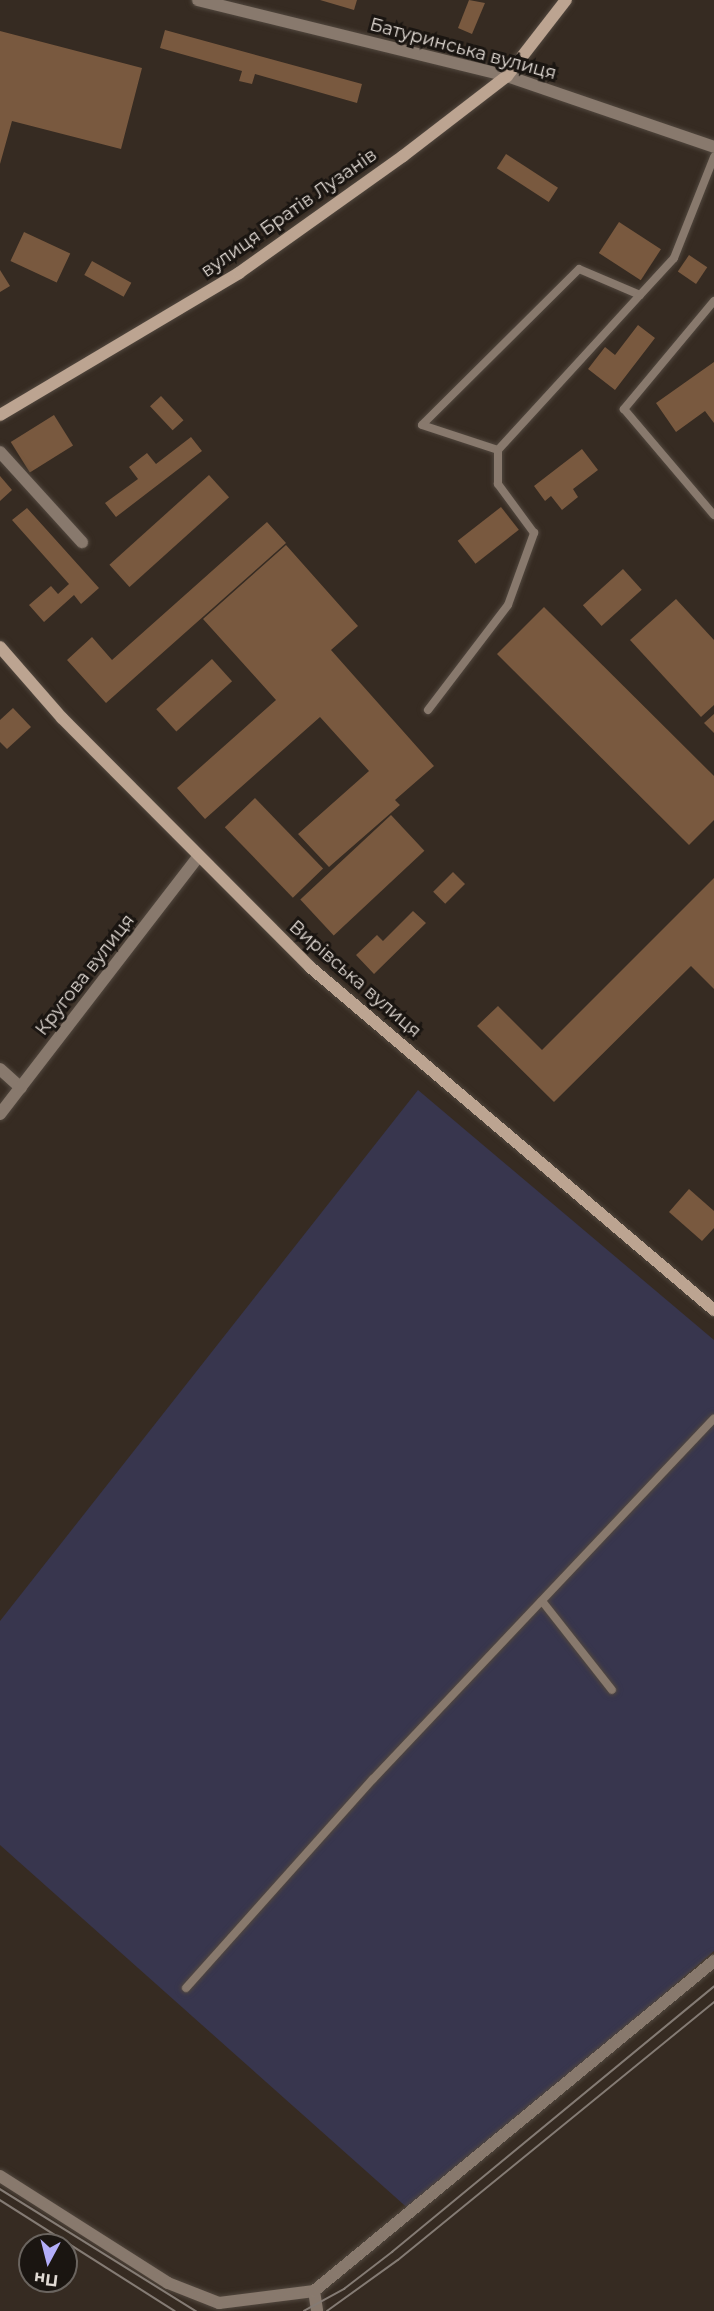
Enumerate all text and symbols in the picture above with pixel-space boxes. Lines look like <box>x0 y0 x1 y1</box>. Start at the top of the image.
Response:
street label: Батуринська вулиця <box>367 14 559 84</box>
street label: вулиця Братів Лузанів <box>197 144 381 282</box>
street label: Кругова вулиця <box>31 910 139 1040</box>
street label: Вирівська вулиця <box>285 916 425 1042</box>
north arrow <box>18 2233 78 2293</box>
text: Пн <box>33 2268 59 2290</box>

